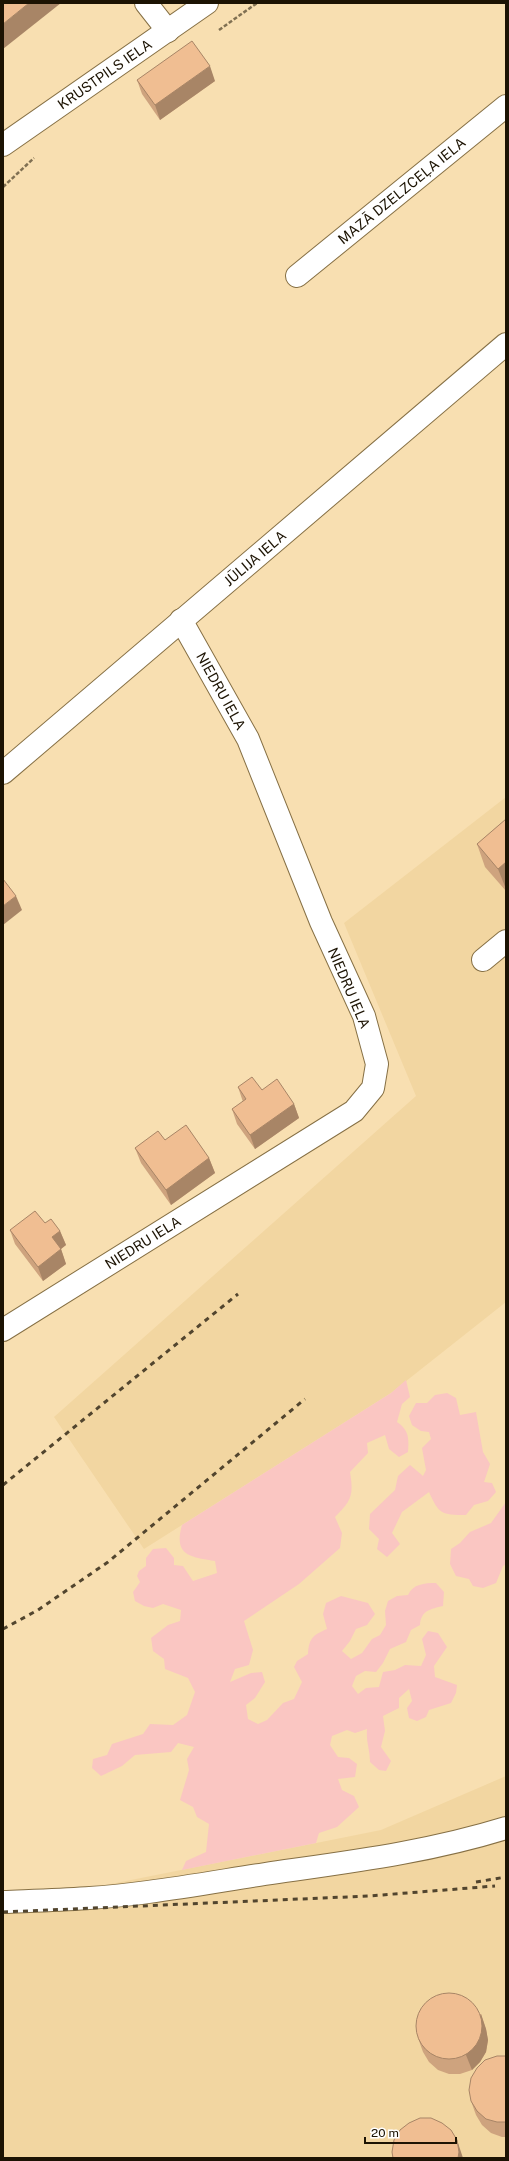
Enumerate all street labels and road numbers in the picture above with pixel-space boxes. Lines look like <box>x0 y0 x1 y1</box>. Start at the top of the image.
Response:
street label: KRUSTPILS IELA <box>55 36 155 112</box>
street label: MAZĀ DZELZCEĻA IELA <box>335 134 469 247</box>
street label: JŪLIJA IELA <box>220 527 289 589</box>
street label: NIEDRU IELA <box>193 649 249 733</box>
street label: NIEDRU IELA <box>325 945 373 1031</box>
street label: NIEDRU IELA <box>102 1213 184 1272</box>

